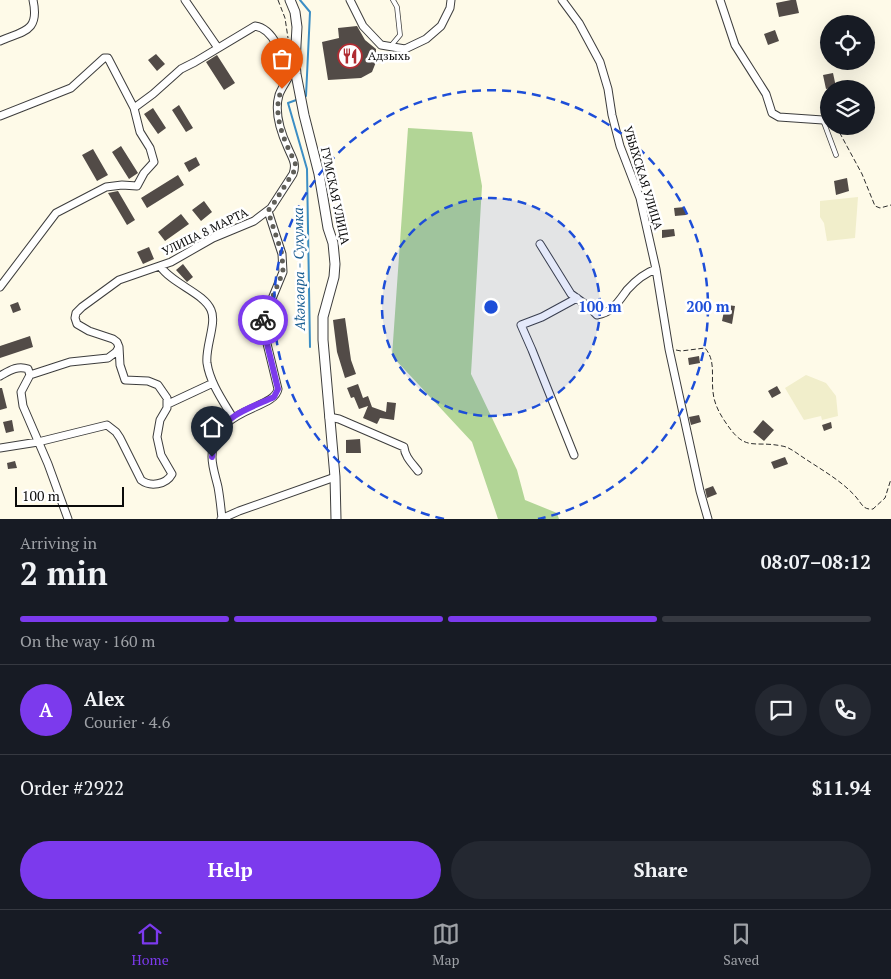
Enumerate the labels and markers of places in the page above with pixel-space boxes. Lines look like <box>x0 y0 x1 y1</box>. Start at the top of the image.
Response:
pin <box>261 38 303 89</box>
restaurant icon: Адзыхь <box>337 43 363 69</box>
place label: Адзыхь <box>368 48 410 63</box>
centre of rings <box>482 298 500 316</box>
pin <box>191 406 233 457</box>

